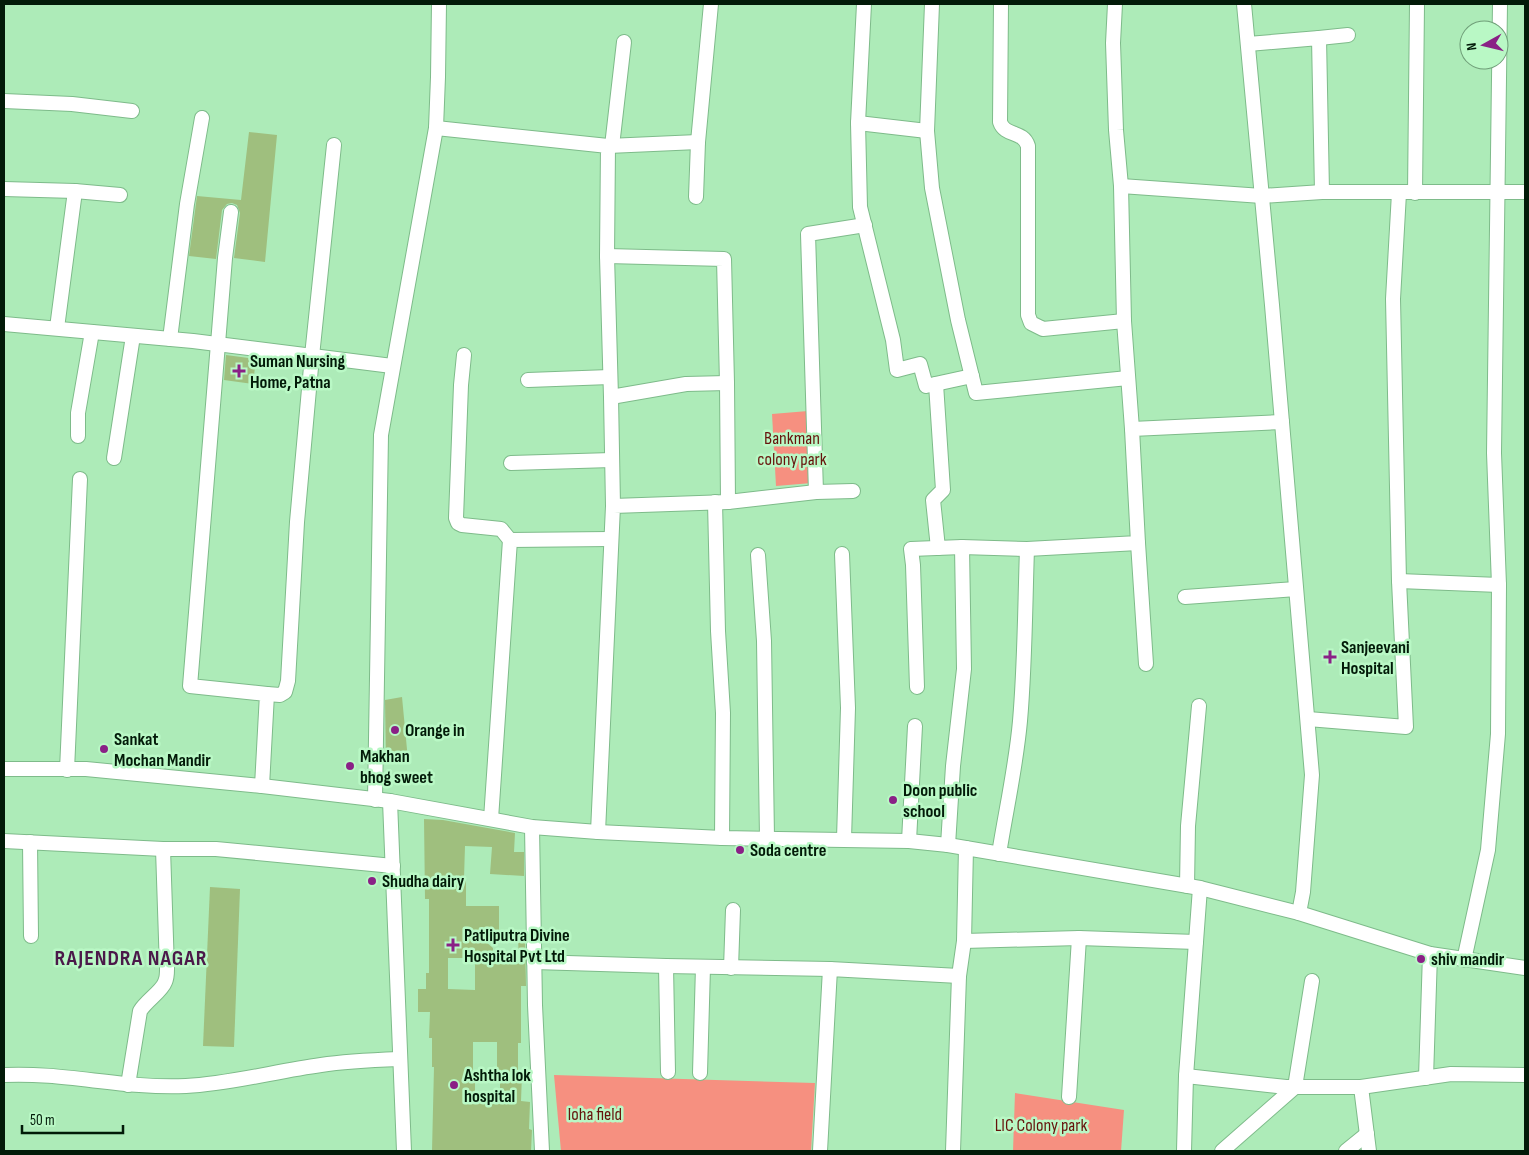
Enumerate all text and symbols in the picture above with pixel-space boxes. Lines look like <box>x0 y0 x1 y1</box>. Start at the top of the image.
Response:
north arrow <box>1459 20 1509 70</box>
text: N <box>1463 42 1481 52</box>
place label: Suman Nursing Home, Patna <box>250 351 346 393</box>
marker: Suman Nursing Home, Patna <box>232 364 246 378</box>
park label: Bankman colony park <box>757 428 827 470</box>
place label: Sanjeevani Hospital <box>1341 637 1410 679</box>
marker: Sanjeevani Hospital <box>1323 650 1337 664</box>
place label: Orange in <box>405 720 465 741</box>
marker: Orange in <box>389 724 401 736</box>
place label: Sankat Mochan Mandir <box>114 729 211 771</box>
marker: Sankat Mochan Mandir <box>98 743 110 755</box>
place label: Makhan bhog sweet <box>360 746 433 788</box>
marker: Makhan bhog sweet <box>344 760 356 772</box>
place label: Doon public school <box>903 780 977 822</box>
marker: Doon public school <box>887 794 899 806</box>
place label: Soda centre <box>750 840 826 861</box>
marker: Soda centre <box>734 844 746 856</box>
place label: Shudha dairy <box>382 871 465 892</box>
marker: Shudha dairy <box>366 875 378 887</box>
place label: Patliputra Divine Hospital Pvt Ltd <box>464 925 570 967</box>
marker: Patliputra Divine Hospital Pvt Ltd <box>446 938 460 952</box>
district label: RAJENDRA NAGAR <box>55 945 207 972</box>
place label: shiv mandir <box>1431 949 1505 970</box>
marker: shiv mandir <box>1415 953 1427 965</box>
place label: Ashtha lok hospital <box>463 1065 531 1107</box>
marker: Ashtha lok hospital <box>448 1079 460 1091</box>
scale bar <box>22 1102 124 1134</box>
park label: loha field <box>568 1104 622 1125</box>
text: 50 m <box>30 1111 55 1130</box>
park label: LIC Colony park <box>995 1115 1087 1136</box>

